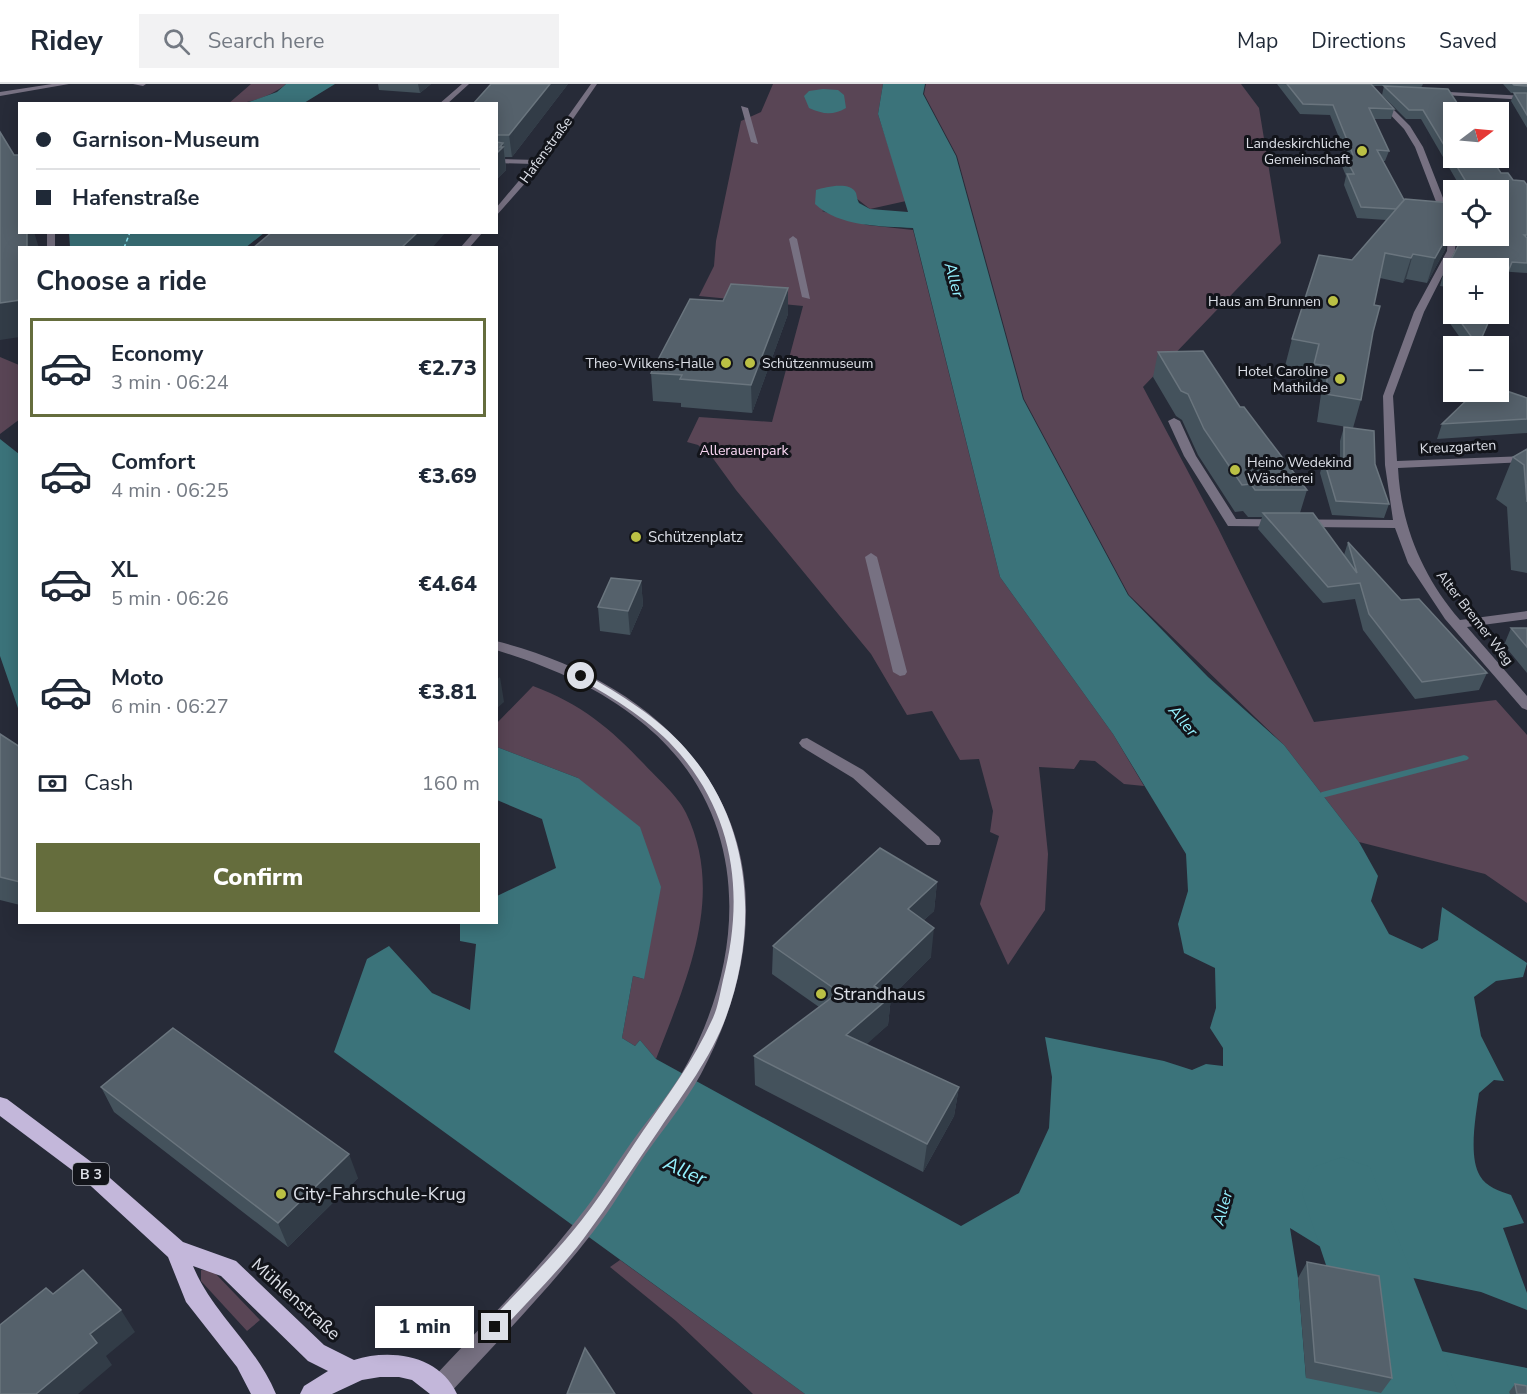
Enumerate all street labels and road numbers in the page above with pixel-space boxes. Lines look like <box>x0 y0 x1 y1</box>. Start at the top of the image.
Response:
street label: Hafenstraße <box>515 113 577 187</box>
street label: Kreuzgarten <box>1419 436 1497 458</box>
street label: Alter Bremer Weg <box>1432 567 1518 669</box>
road number: B 3 <box>73 1163 109 1185</box>
street label: Mühlenstraße <box>246 1253 346 1345</box>

